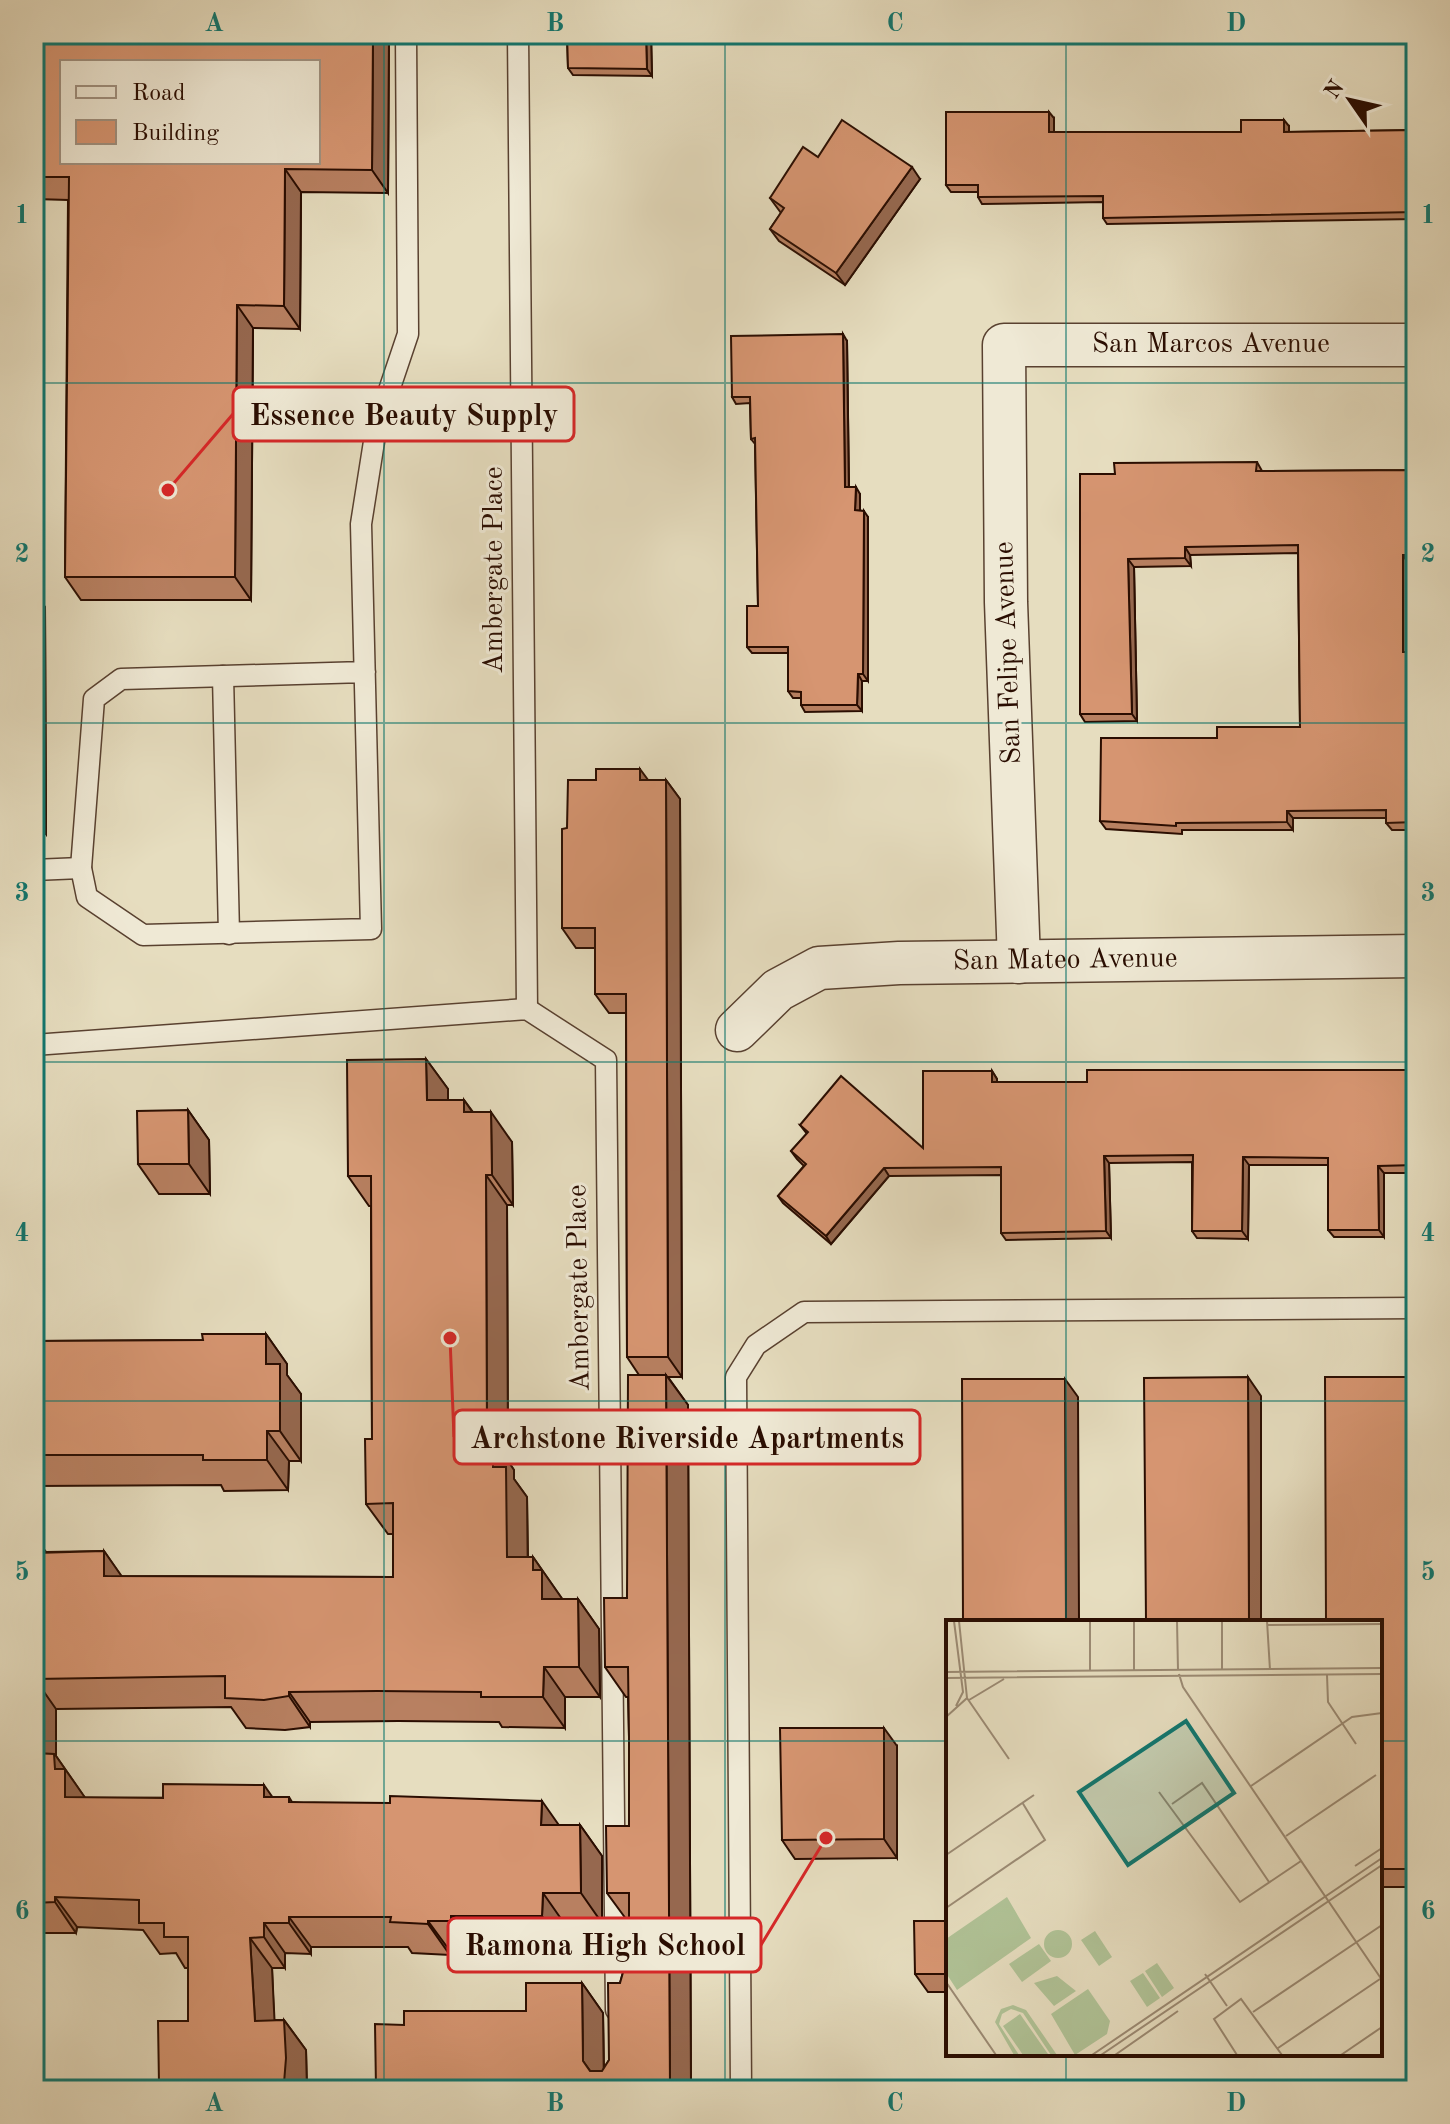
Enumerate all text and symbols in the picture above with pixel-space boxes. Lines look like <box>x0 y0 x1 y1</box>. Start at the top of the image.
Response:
text: A <box>204 11 224 37</box>
text: B <box>546 11 564 37</box>
text: C <box>886 11 904 37</box>
text: D <box>1226 11 1246 37</box>
legend <box>60 60 320 164</box>
north arrow <box>1310 60 1390 140</box>
text: N <box>1321 77 1349 103</box>
text: Road <box>132 82 185 106</box>
text: Building <box>132 122 219 146</box>
text: 1 <box>14 203 30 229</box>
text: 1 <box>1420 203 1436 229</box>
street label: San Marcos Avenue <box>1092 331 1330 359</box>
callout: Essence Beauty Supply <box>233 387 574 441</box>
text: Essence Beauty Supply <box>250 402 558 432</box>
street label: Ambergate Place <box>481 466 509 674</box>
street label: San Felipe Avenue <box>991 541 1027 765</box>
text: 2 <box>14 542 30 568</box>
text: 2 <box>1420 542 1436 568</box>
text: 3 <box>14 881 30 907</box>
text: 3 <box>1420 881 1436 907</box>
street label: San Mateo Avenue <box>952 945 1178 976</box>
street label: Ambergate Place <box>564 1184 596 1392</box>
text: 4 <box>14 1221 30 1247</box>
text: 4 <box>1420 1221 1436 1247</box>
callout: Archstone Riverside Apartments <box>454 1410 920 1464</box>
text: Archstone Riverside Apartments <box>470 1425 904 1455</box>
text: 5 <box>14 1560 30 1586</box>
text: 5 <box>1420 1560 1436 1586</box>
inset map <box>946 1620 1382 2056</box>
text: 6 <box>14 1899 30 1925</box>
text: 6 <box>1420 1899 1436 1925</box>
callout: Ramona High School <box>448 1918 761 1972</box>
text: Ramona High School <box>465 1932 745 1962</box>
text: A <box>204 2091 224 2117</box>
text: B <box>546 2091 564 2117</box>
text: C <box>886 2091 904 2117</box>
text: D <box>1226 2091 1246 2117</box>

